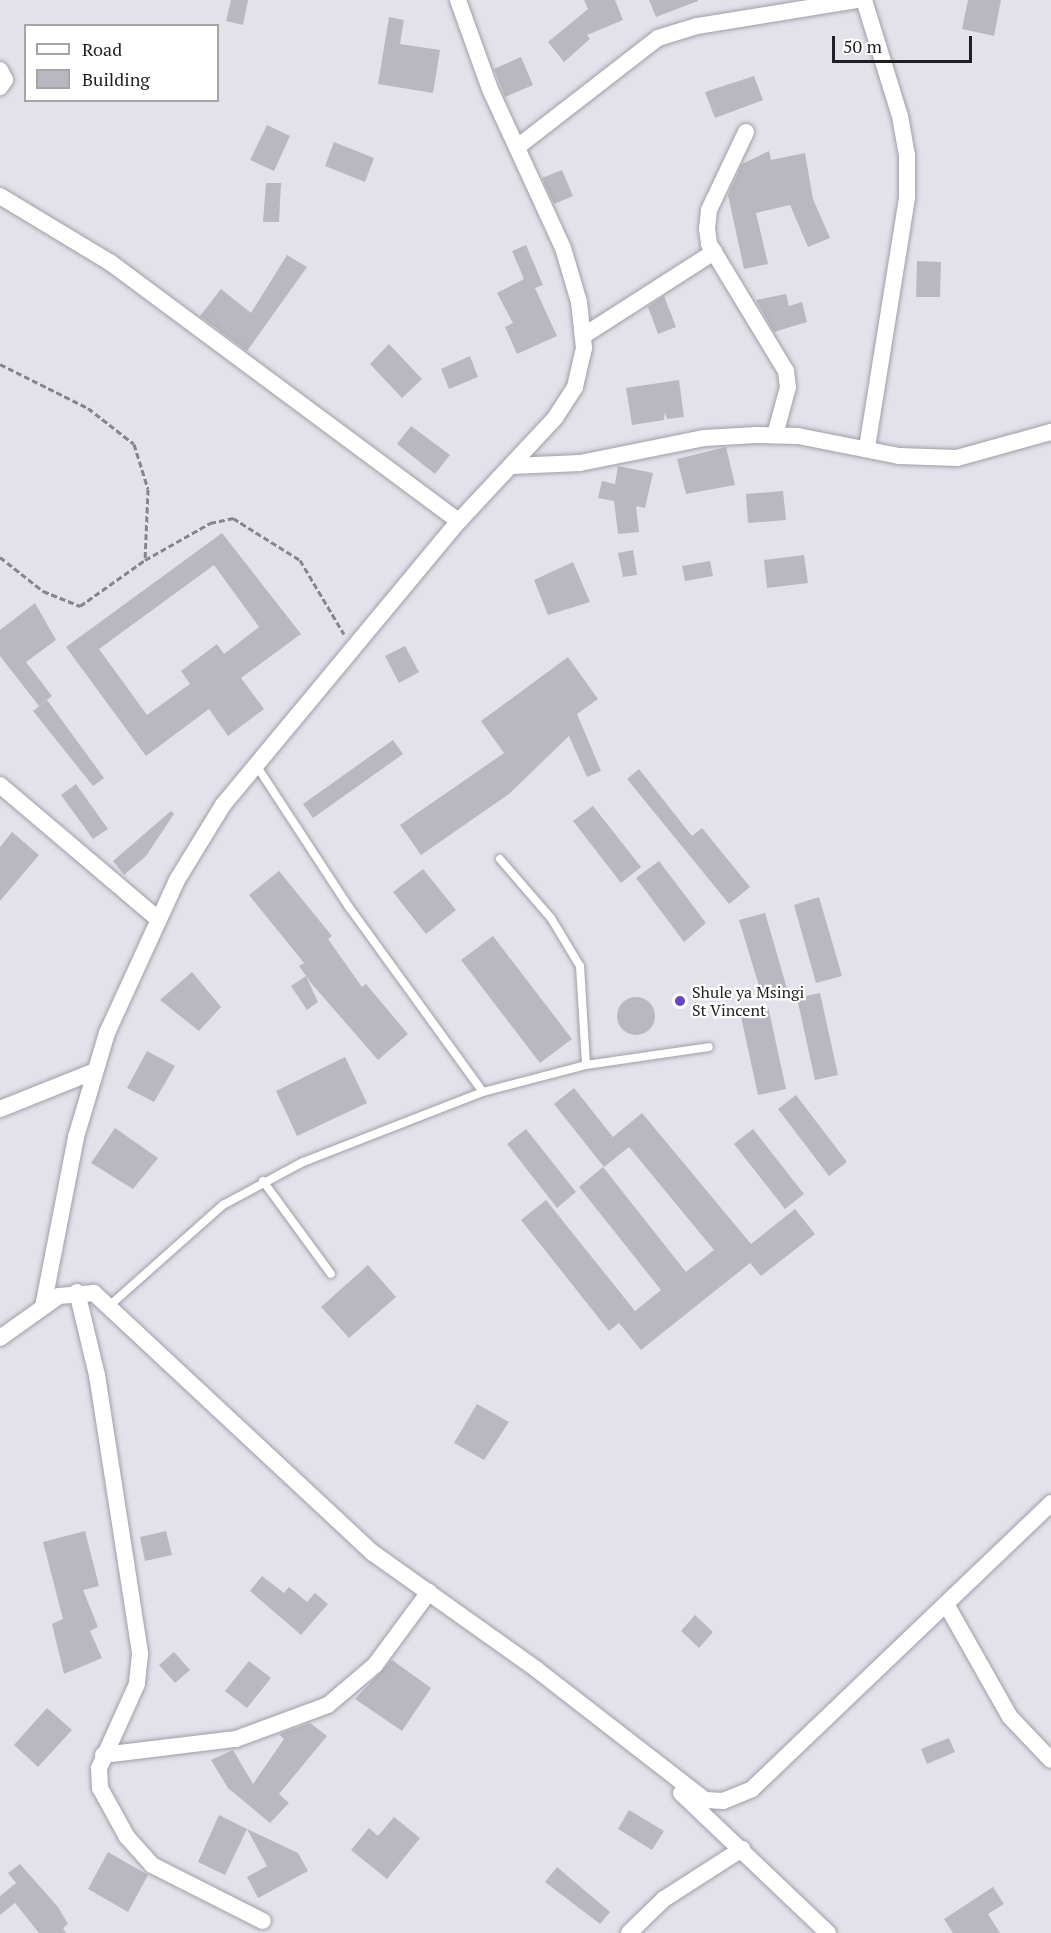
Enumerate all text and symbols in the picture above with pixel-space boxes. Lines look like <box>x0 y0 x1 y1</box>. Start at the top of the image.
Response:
legend <box>24 24 219 102</box>
scale bar <box>835 24 974 62</box>
text: 50 m <box>843 34 882 58</box>
text: Road <box>82 37 122 61</box>
text: Building <box>82 67 150 91</box>
place label: Shule ya Msingi St Vincent <box>692 982 804 1020</box>
marker: Shule ya Msingi St Vincent <box>673 994 687 1008</box>

